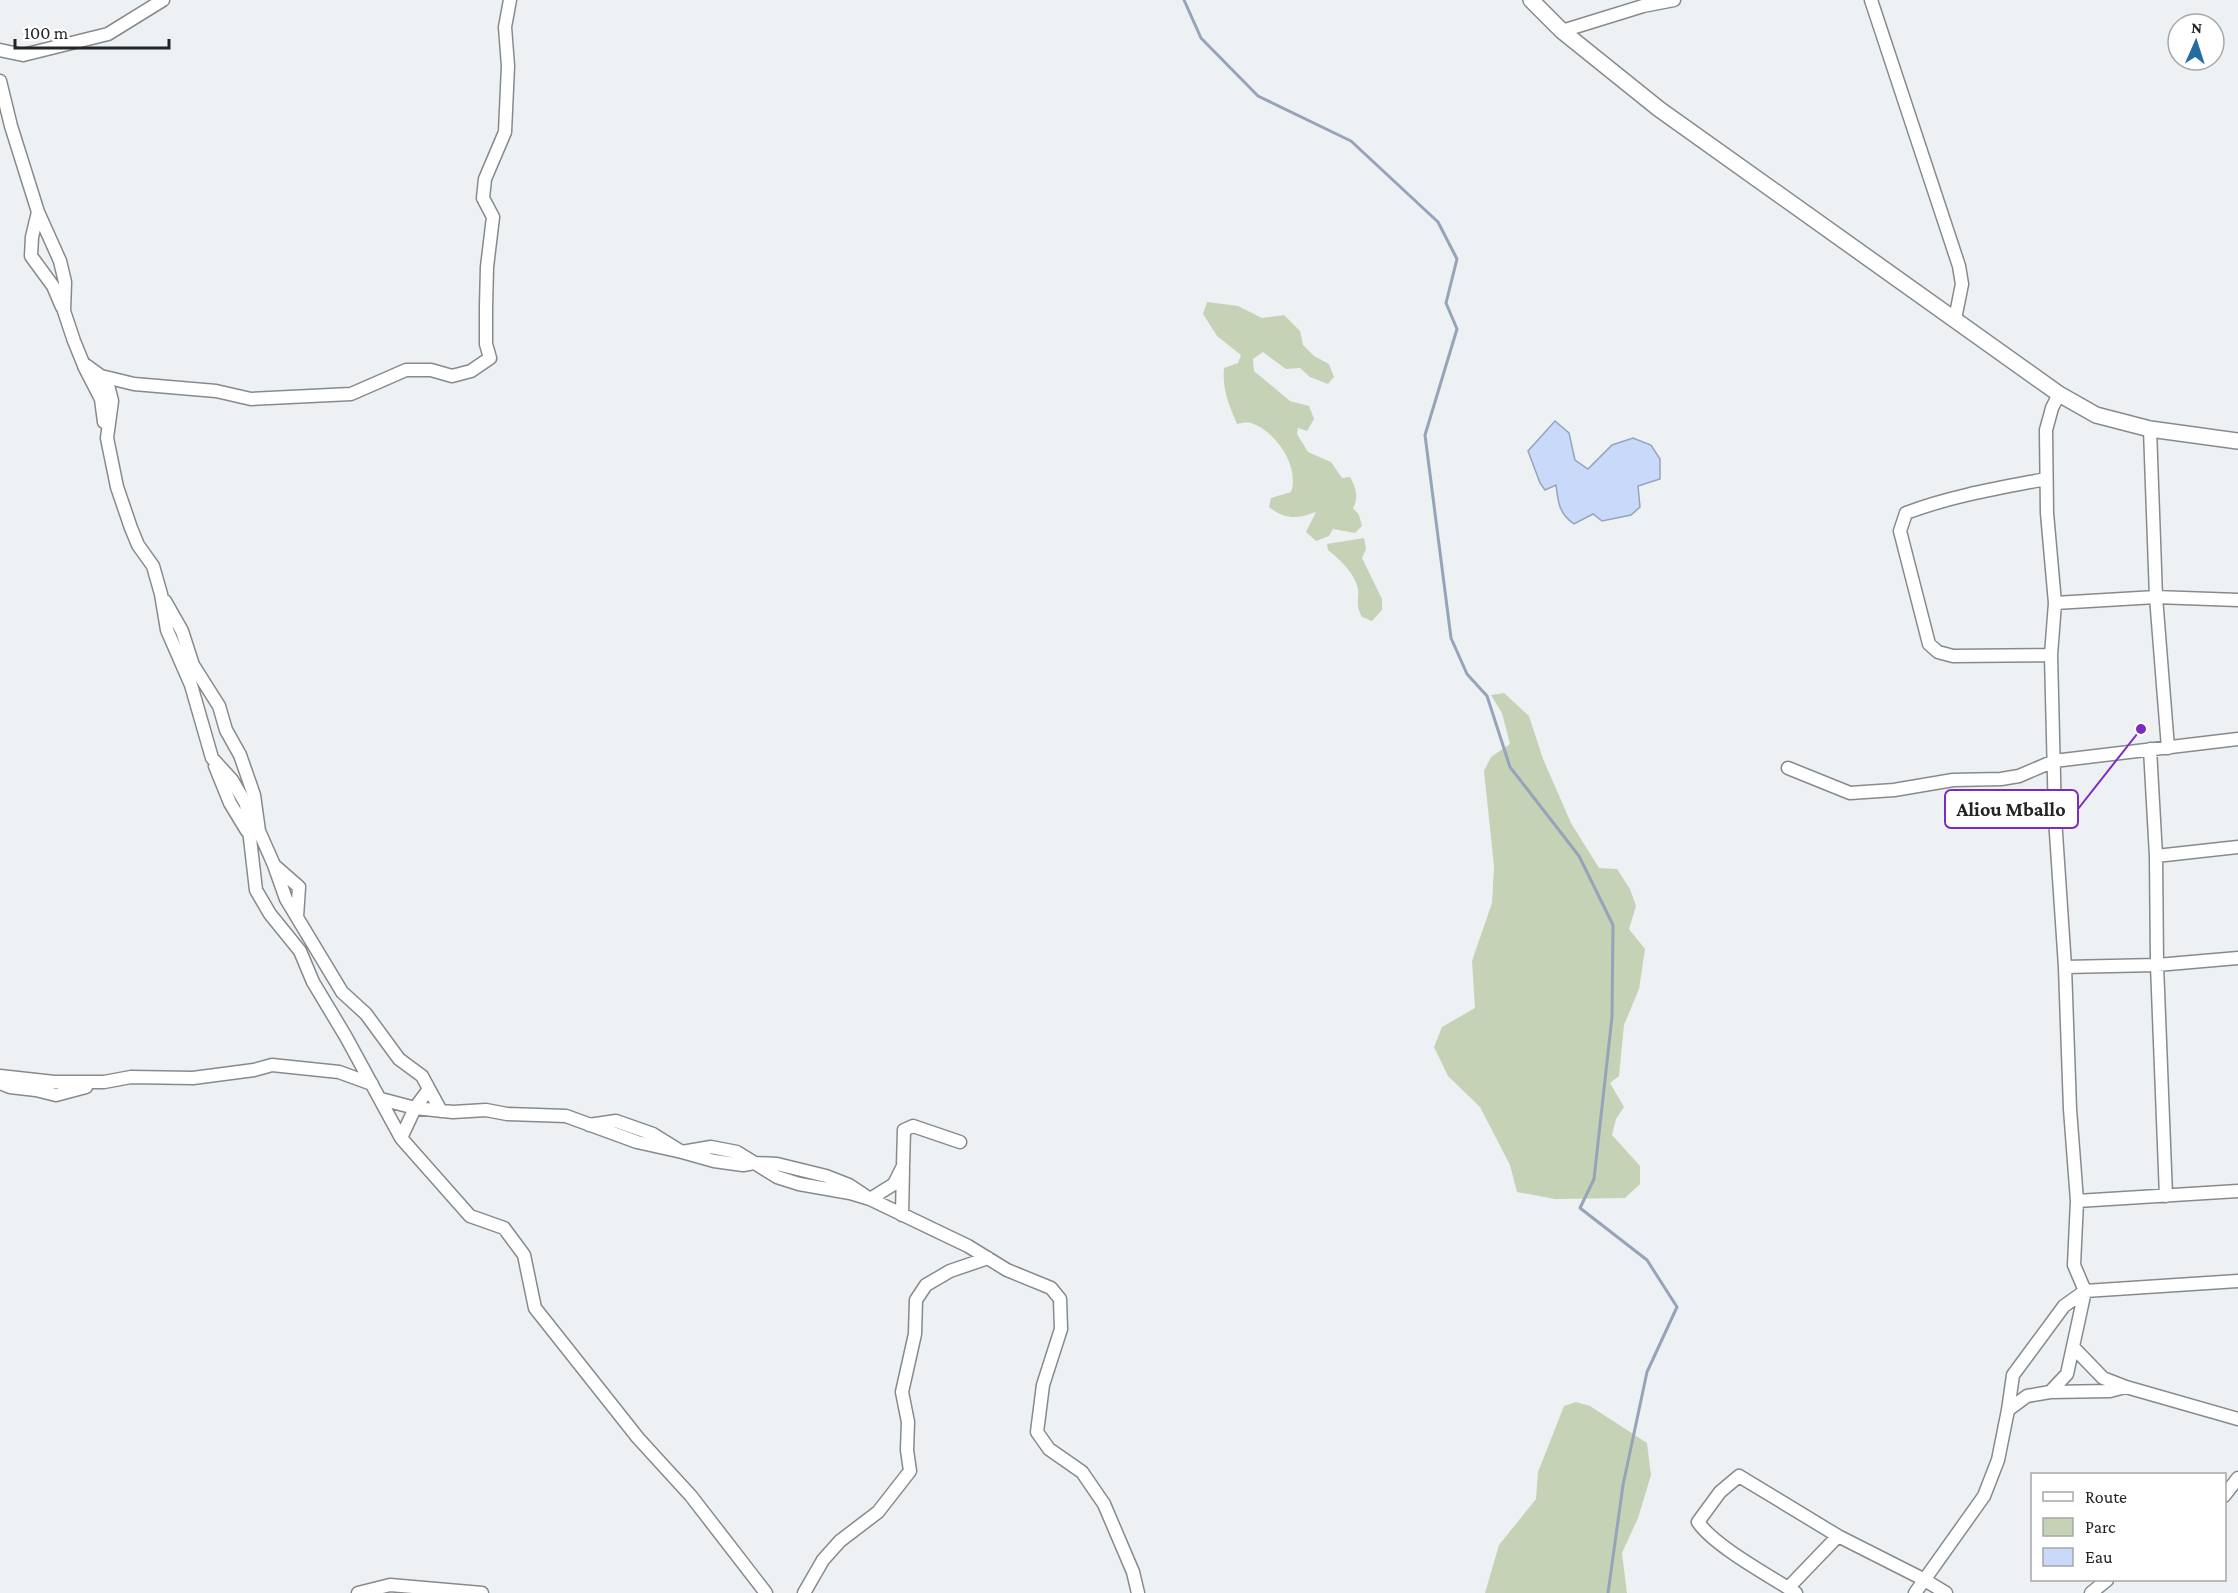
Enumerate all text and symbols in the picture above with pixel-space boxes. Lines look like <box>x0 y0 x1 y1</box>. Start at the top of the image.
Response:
scale bar <box>15 12 170 50</box>
north arrow <box>2166 12 2226 72</box>
text: N <box>2191 19 2203 36</box>
text: 100 m <box>24 23 69 43</box>
callout: Aliou Mballo <box>1945 790 2078 828</box>
text: Aliou Mballo <box>1955 798 2066 820</box>
legend <box>2031 1473 2226 1581</box>
text: Route <box>2085 1487 2127 1507</box>
text: Parc <box>2085 1517 2116 1537</box>
text: Eau <box>2085 1547 2113 1567</box>

